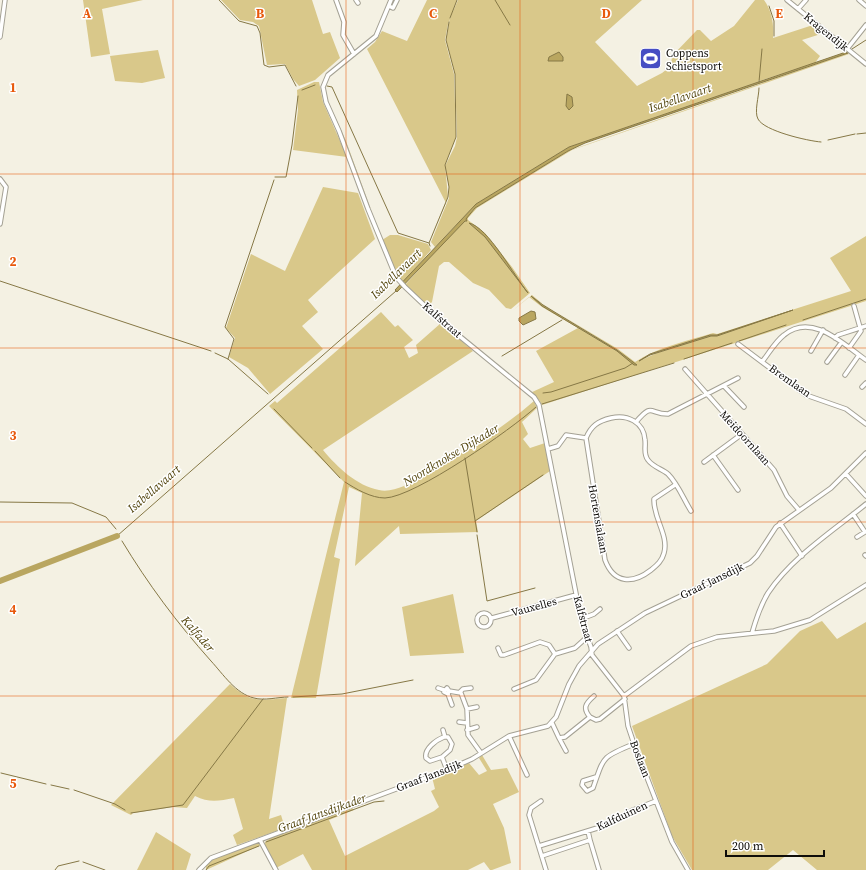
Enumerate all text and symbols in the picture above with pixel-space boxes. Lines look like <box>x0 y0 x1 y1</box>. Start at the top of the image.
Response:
text: A <box>83 5 92 22</box>
text: B <box>256 5 265 22</box>
text: C <box>429 5 437 22</box>
text: D <box>601 5 611 22</box>
text: E <box>775 5 783 22</box>
street label: Kragendijk <box>800 9 852 55</box>
sports icon: Coppens Schietsport <box>638 46 664 72</box>
place label: Coppens Schietsport <box>666 46 722 74</box>
text: 1 <box>9 79 17 96</box>
water label: Isabellavaart <box>646 80 714 116</box>
water label: Isabellavaart <box>366 245 426 303</box>
text: 2 <box>9 253 17 270</box>
street label: Kalfstraat <box>419 299 465 342</box>
street label: Bremlaan <box>766 361 814 401</box>
street label: Meidoornlaan <box>716 407 774 469</box>
water label: Noordknokse Dijkader <box>399 419 503 490</box>
text: 3 <box>9 427 17 444</box>
water label: Isabellavaart <box>123 461 185 517</box>
street label: Hortensialaan <box>585 483 612 555</box>
street label: Graaf Jansdijk <box>678 559 747 603</box>
street label: Vauxelles <box>510 594 559 620</box>
street label: Kalfstraat <box>570 594 597 644</box>
text: 4 <box>9 601 17 618</box>
water label: Kalfader <box>177 612 219 656</box>
street label: Boslaan <box>626 738 654 780</box>
street label: Graaf Jansdijk <box>394 756 465 795</box>
text: 5 <box>9 775 17 792</box>
water label: Graaf Jansdijkader <box>276 789 369 836</box>
street label: Kalfduinen <box>594 798 650 834</box>
scale bar <box>726 832 824 858</box>
text: 200 m <box>732 838 764 854</box>

